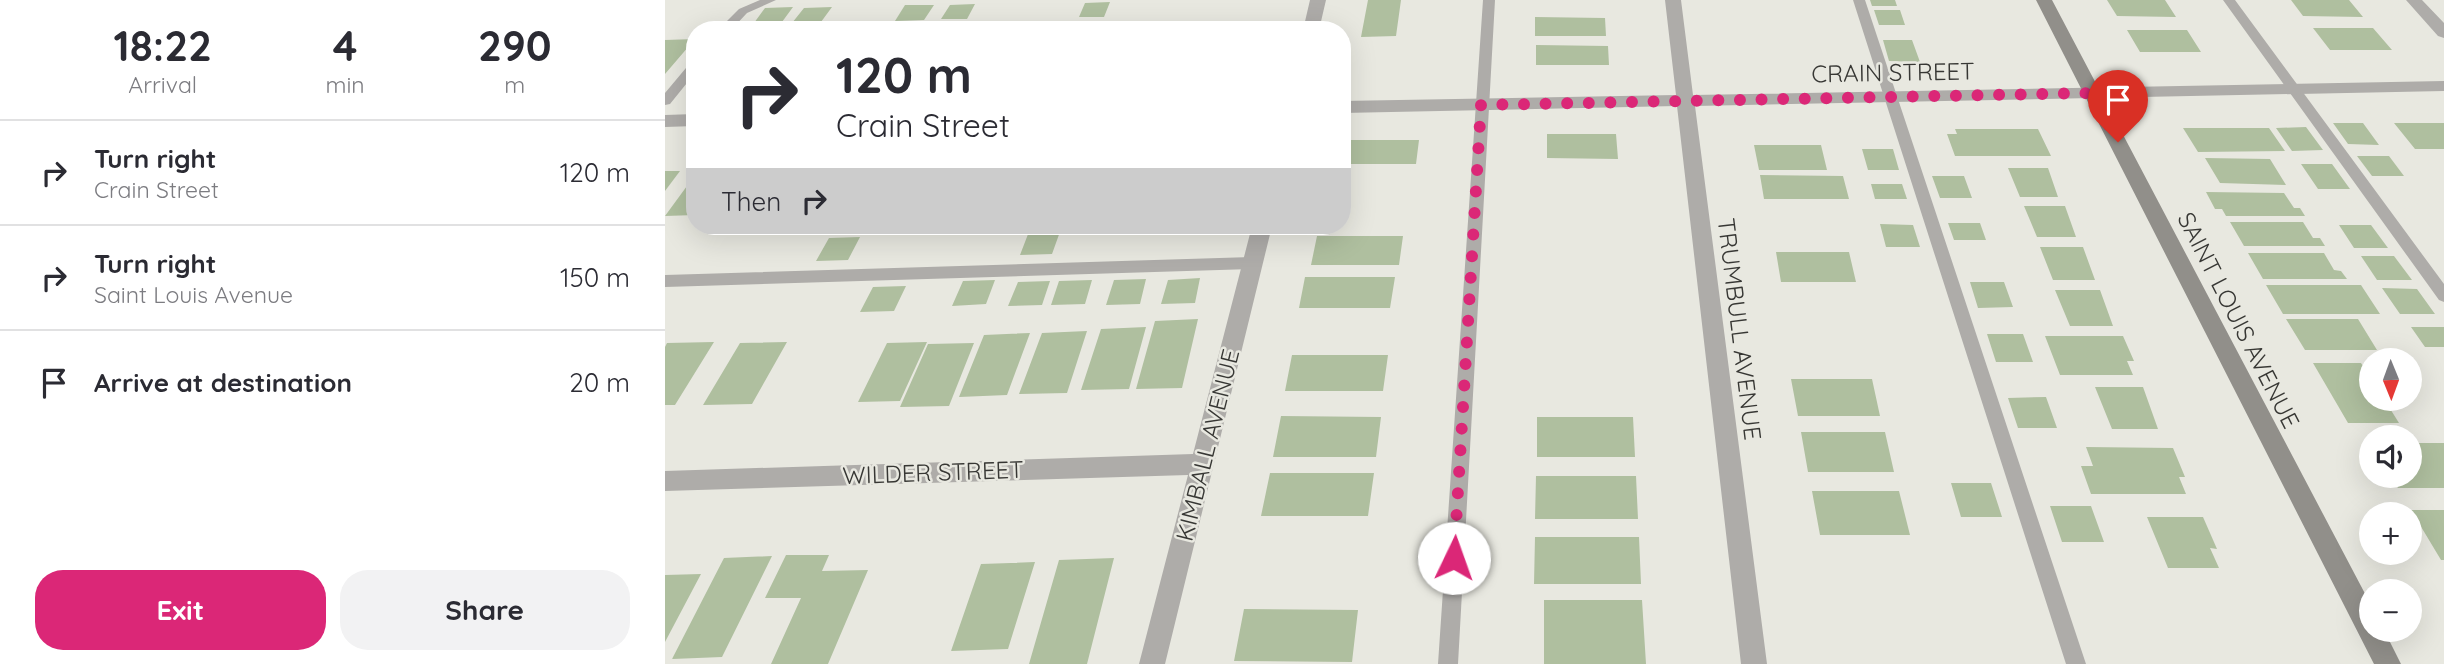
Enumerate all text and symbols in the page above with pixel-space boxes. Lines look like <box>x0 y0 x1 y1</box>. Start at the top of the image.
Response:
text: 18:22 <box>113 19 212 72</box>
text: 4 <box>333 19 357 72</box>
text: 290 <box>478 19 552 72</box>
text: 120 m <box>836 44 972 105</box>
icon: right <box>721 49 812 140</box>
street label: CRAIN STREET <box>1811 56 1975 88</box>
text: Arrival <box>128 70 197 99</box>
text: min <box>325 70 365 99</box>
text: m <box>504 70 525 99</box>
pin <box>2088 70 2148 142</box>
icon: arrive <box>2099 81 2137 119</box>
text: Crain Street <box>836 105 1010 145</box>
text: Turn right <box>94 142 216 175</box>
icon: right <box>35 154 73 192</box>
text: 120 m <box>560 156 630 189</box>
text: Crain Street <box>94 175 219 204</box>
icon: right <box>795 182 833 220</box>
text: Then <box>721 185 781 218</box>
street label: SAINT LOUIS AVENUE <box>2171 207 2307 433</box>
street label: TRUMBULL AVENUE <box>1712 216 1768 442</box>
text: Turn right <box>94 247 216 280</box>
icon: right <box>35 259 73 297</box>
text: 150 m <box>560 261 630 294</box>
text: Saint Louis Avenue <box>94 280 293 309</box>
street label: KIMBALL AVENUE <box>1169 346 1245 544</box>
north arrow <box>2359 348 2422 411</box>
map controls <box>2359 348 2422 642</box>
icon: arrive <box>35 364 73 402</box>
text: Arrive at destination <box>94 366 352 399</box>
text: 20 m <box>569 366 630 399</box>
button: sound <box>2359 425 2422 488</box>
street label: WILDER STREET <box>842 454 1024 490</box>
button: + <box>2359 502 2422 565</box>
position arrow <box>1417 521 1491 595</box>
button: Exit <box>35 570 326 650</box>
button: Share <box>340 570 630 650</box>
button: − <box>2359 579 2422 642</box>

